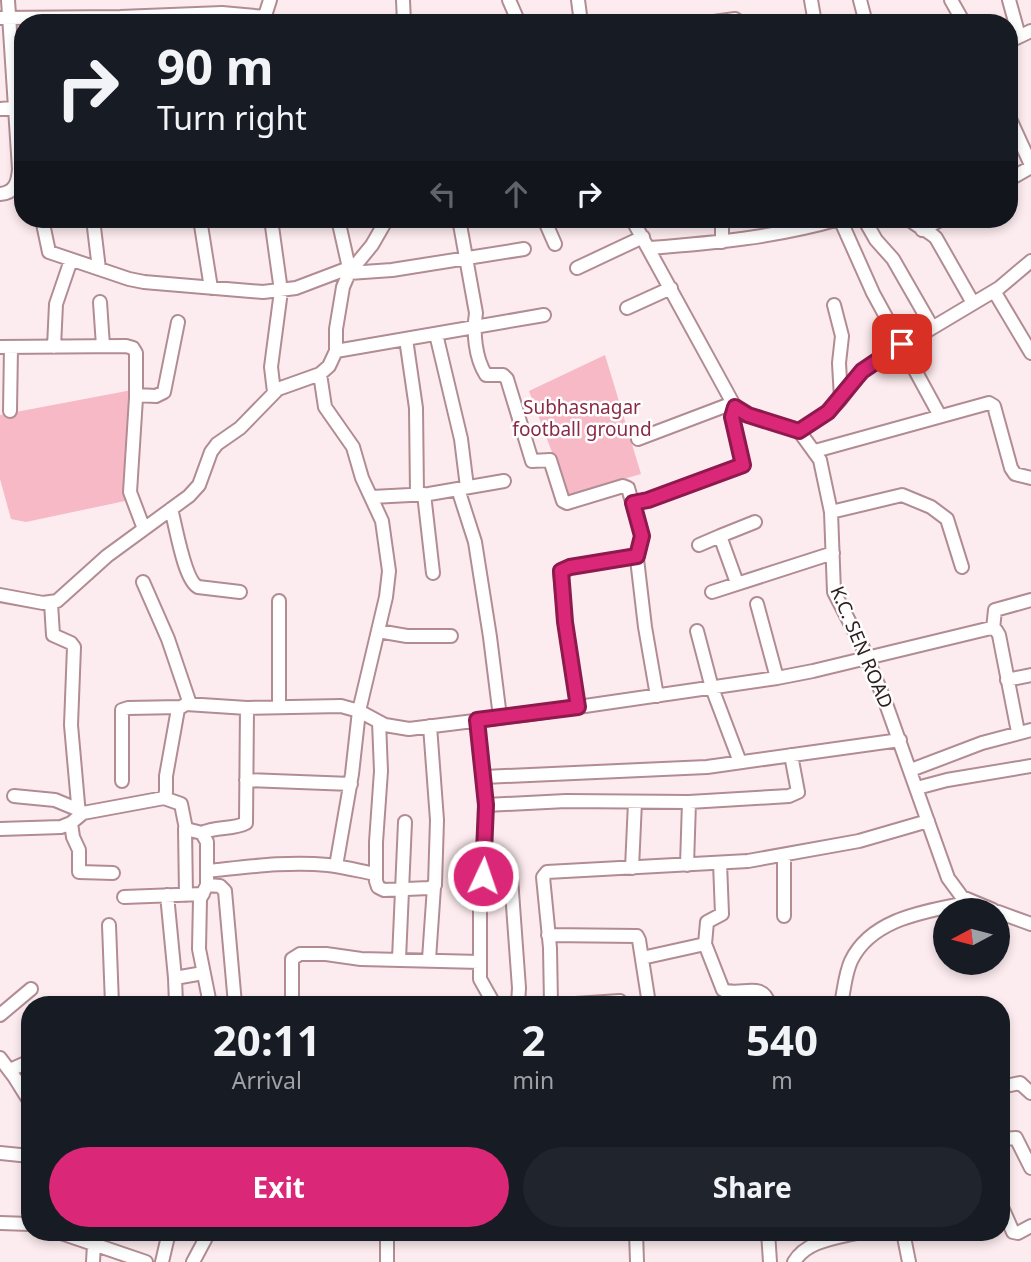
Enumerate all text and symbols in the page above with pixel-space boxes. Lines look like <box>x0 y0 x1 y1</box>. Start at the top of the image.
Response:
text: 90 m <box>157 33 274 99</box>
icon: right <box>42 42 133 133</box>
text: Turn right <box>157 96 307 139</box>
icon: left <box>424 175 462 213</box>
icon: ahead <box>497 175 535 213</box>
icon: right <box>570 175 608 213</box>
pin <box>872 314 932 374</box>
icon: arrive <box>883 325 921 363</box>
park label: Subhasnagar football ground <box>512 394 652 442</box>
street label: K.C. SEN ROAD <box>825 582 899 712</box>
position arrow <box>446 839 520 913</box>
north arrow <box>933 898 1010 975</box>
map controls <box>933 898 1010 975</box>
text: 20:11 <box>213 1011 321 1068</box>
text: 2 <box>521 1011 545 1068</box>
text: 540 <box>746 1011 818 1068</box>
text: Arrival <box>232 1064 302 1096</box>
text: min <box>513 1064 554 1096</box>
text: m <box>771 1064 793 1096</box>
button: Exit <box>49 1147 509 1227</box>
button: Share <box>523 1147 982 1227</box>

